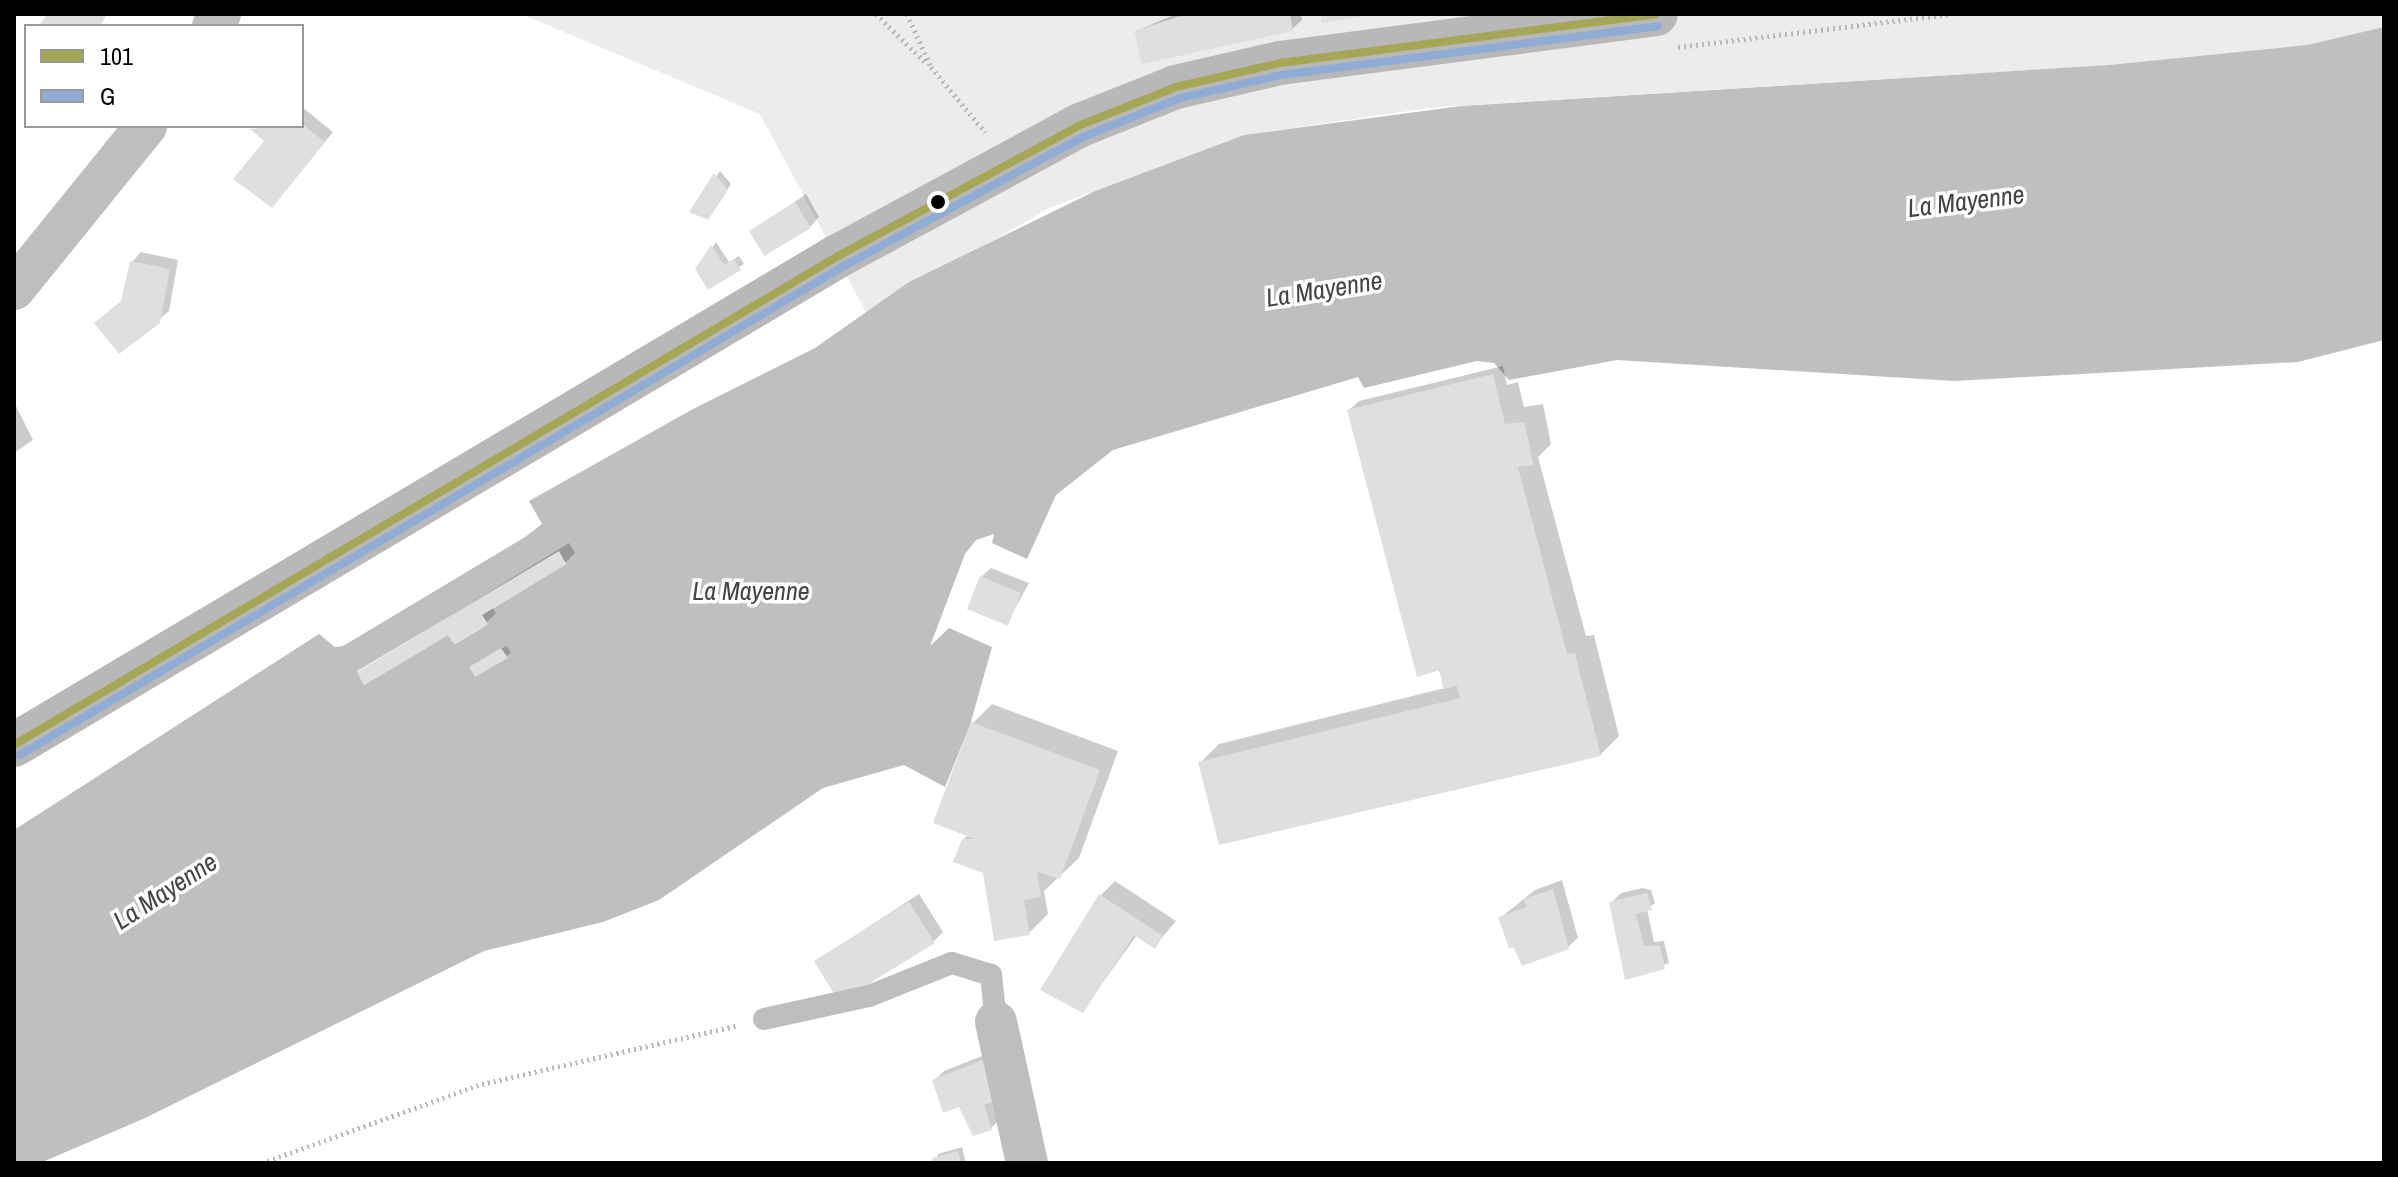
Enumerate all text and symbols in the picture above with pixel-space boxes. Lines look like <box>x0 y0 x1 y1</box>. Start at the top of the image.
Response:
legend <box>24 24 304 128</box>
text: 101 <box>100 40 133 72</box>
text: G <box>100 80 115 112</box>
water label: La Mayenne <box>1906 178 2026 224</box>
unlabelled marker <box>930 194 946 210</box>
water label: La Mayenne <box>1264 264 1384 314</box>
water label: La Mayenne <box>692 575 810 607</box>
water label: La Mayenne <box>107 846 223 936</box>

